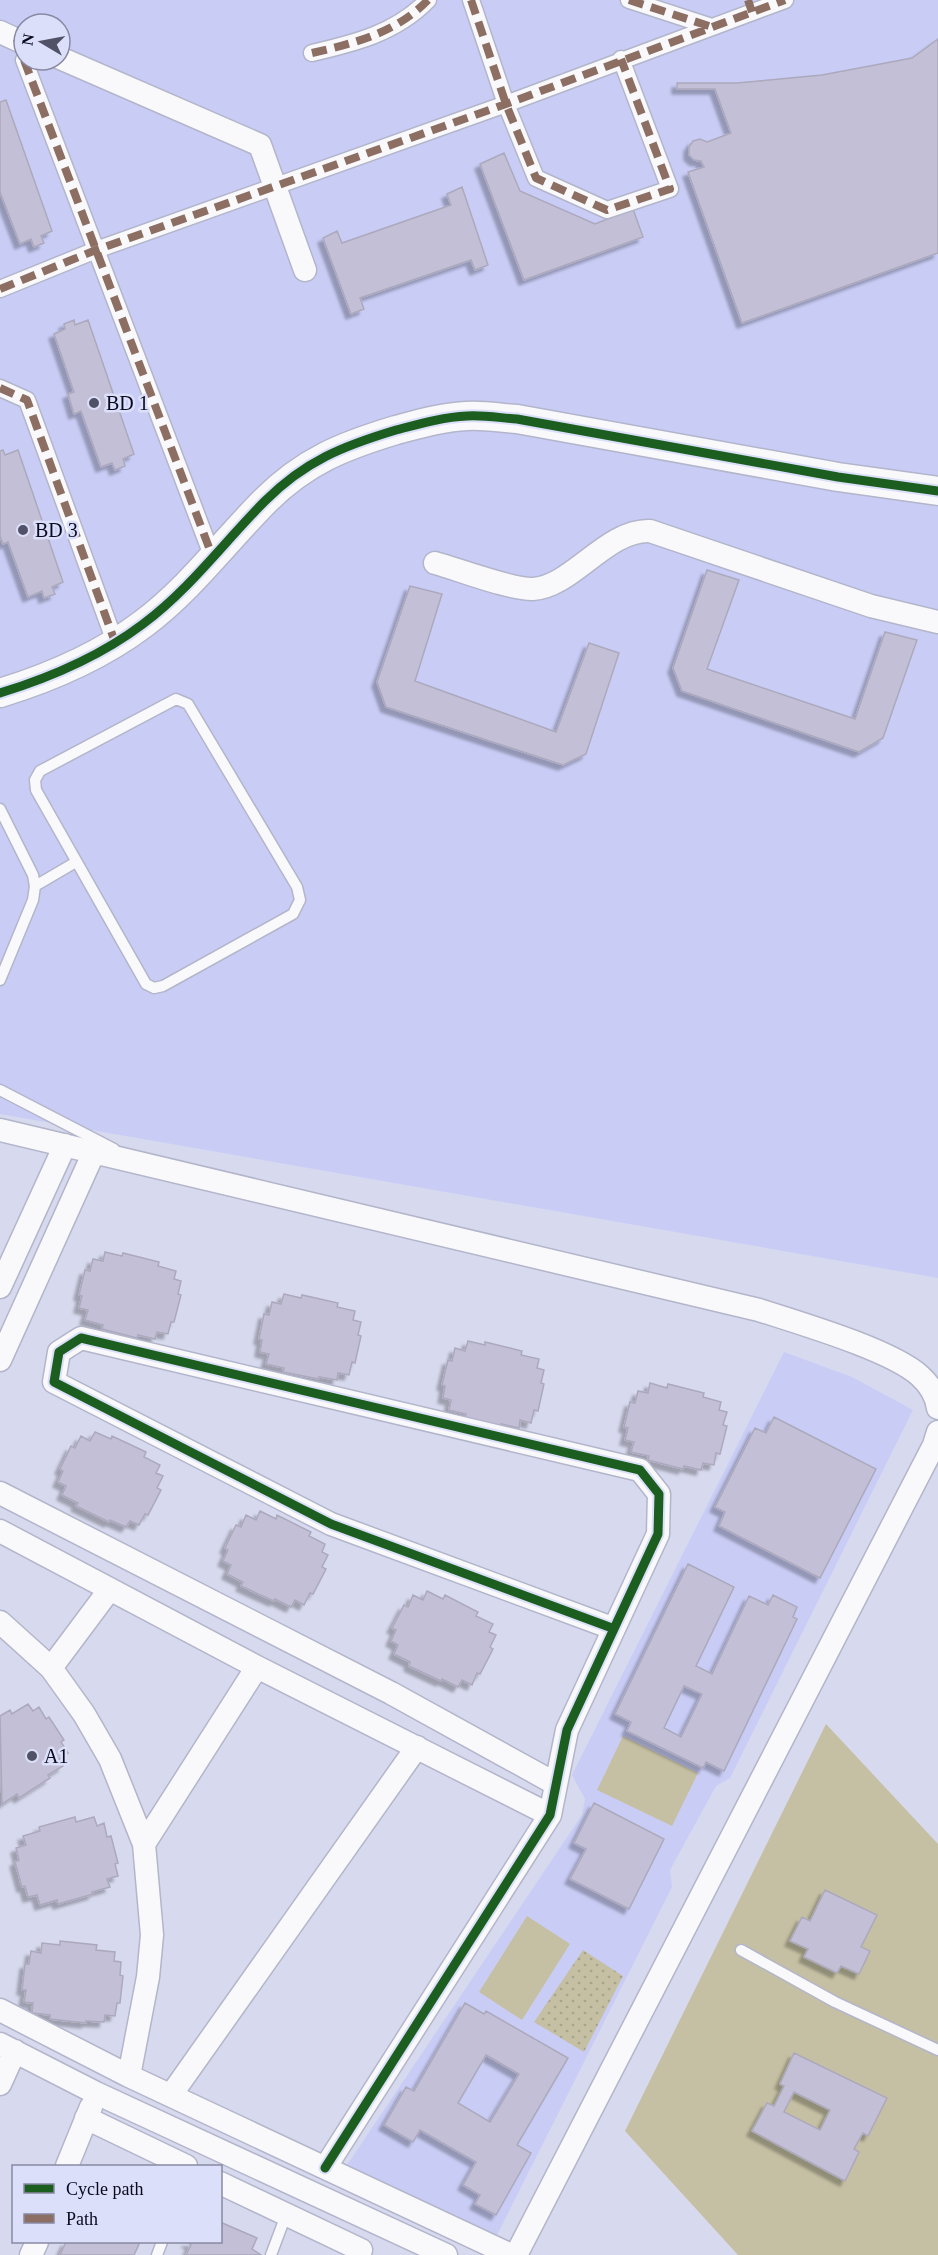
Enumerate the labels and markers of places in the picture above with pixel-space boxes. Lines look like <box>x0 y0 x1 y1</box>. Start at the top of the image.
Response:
place label: BD 1 <box>106 392 149 414</box>
marker: BD 1 <box>87 396 101 410</box>
place label: BD 3 <box>35 519 78 541</box>
marker: BD 3 <box>16 523 30 537</box>
place label: A1 <box>44 1745 68 1767</box>
marker: A1 <box>25 1749 39 1763</box>

